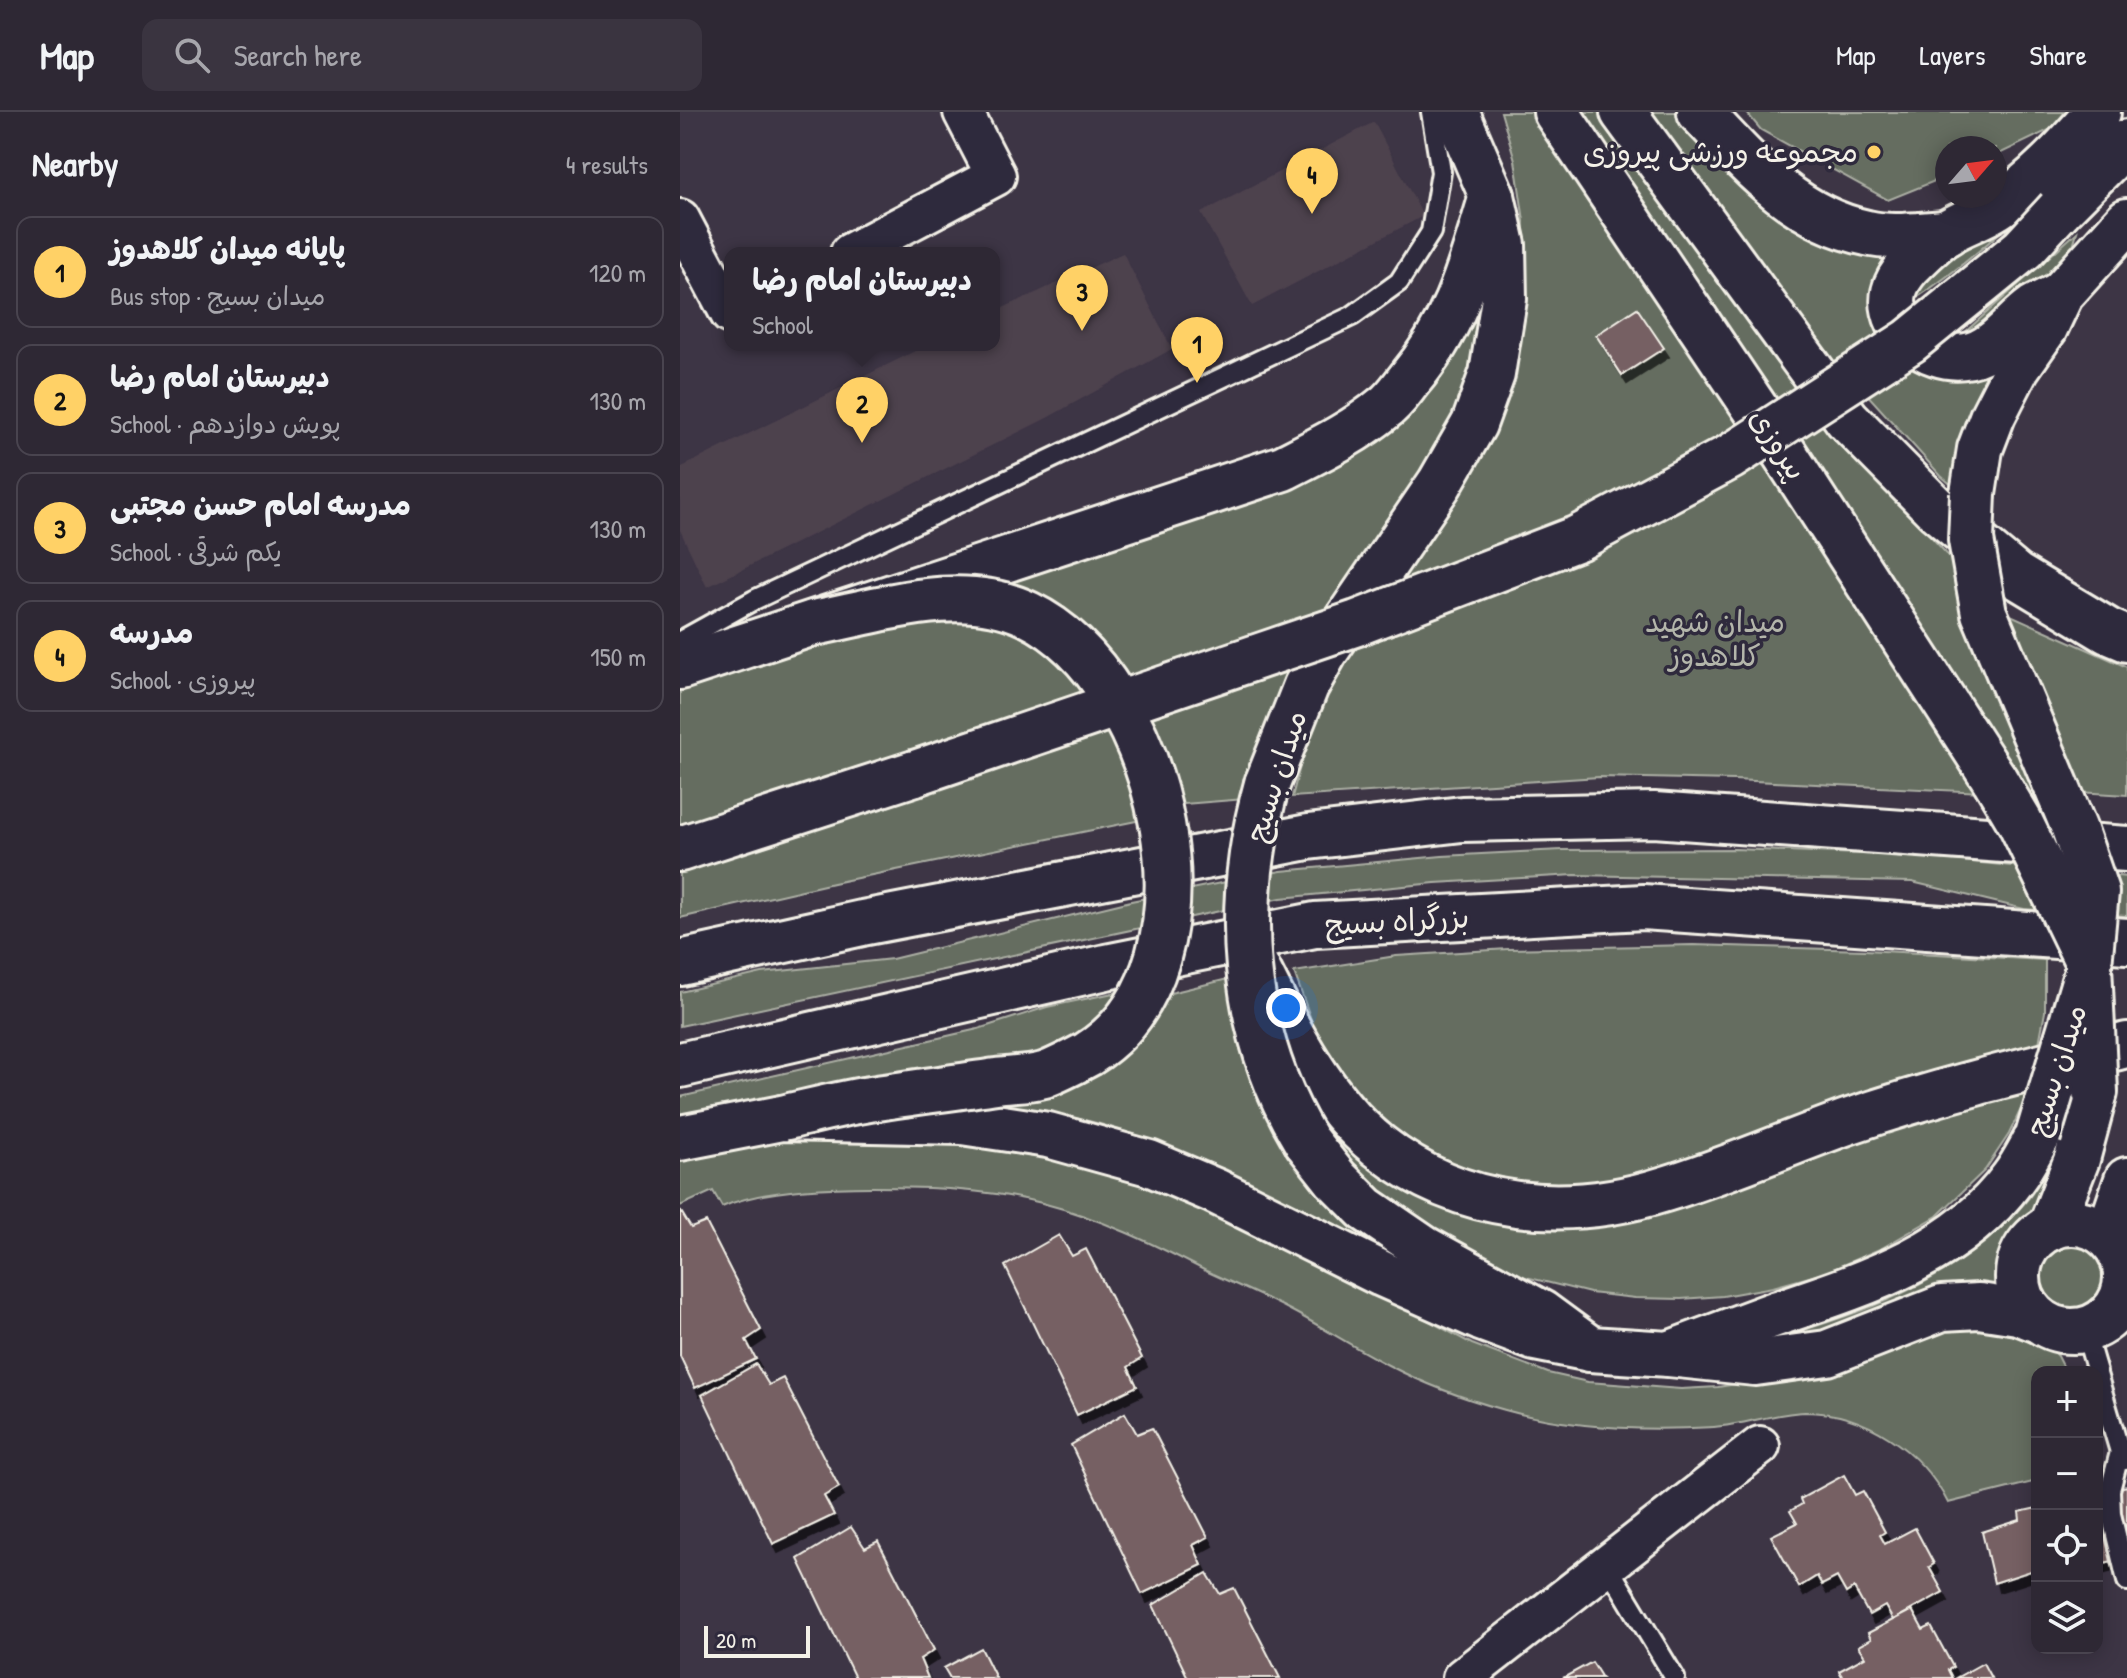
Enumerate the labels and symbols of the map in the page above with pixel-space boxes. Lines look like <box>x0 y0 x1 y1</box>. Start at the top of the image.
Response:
place label: مجموعه ورزشی پیروزی <box>1583 131 1858 171</box>
north arrow <box>1935 136 2007 208</box>
marker: مجموعه ورزشی پیروزی <box>1865 143 1883 161</box>
pin: 4 <box>1286 148 1338 214</box>
pin: 3 <box>1056 265 1108 331</box>
pin: 1 <box>1171 317 1223 383</box>
pin: 2 <box>836 377 888 443</box>
street label: پیروزی <box>1741 400 1817 487</box>
park label: میدان شهید کلاهدوز <box>1645 601 1785 675</box>
street label: میدان بسیج <box>1235 705 1316 847</box>
street label: بزرگراه بسیج <box>1324 896 1470 945</box>
your location <box>1266 988 1306 1028</box>
street label: میدان بسیج <box>2015 999 2096 1141</box>
scale bar <box>704 1622 810 1658</box>

